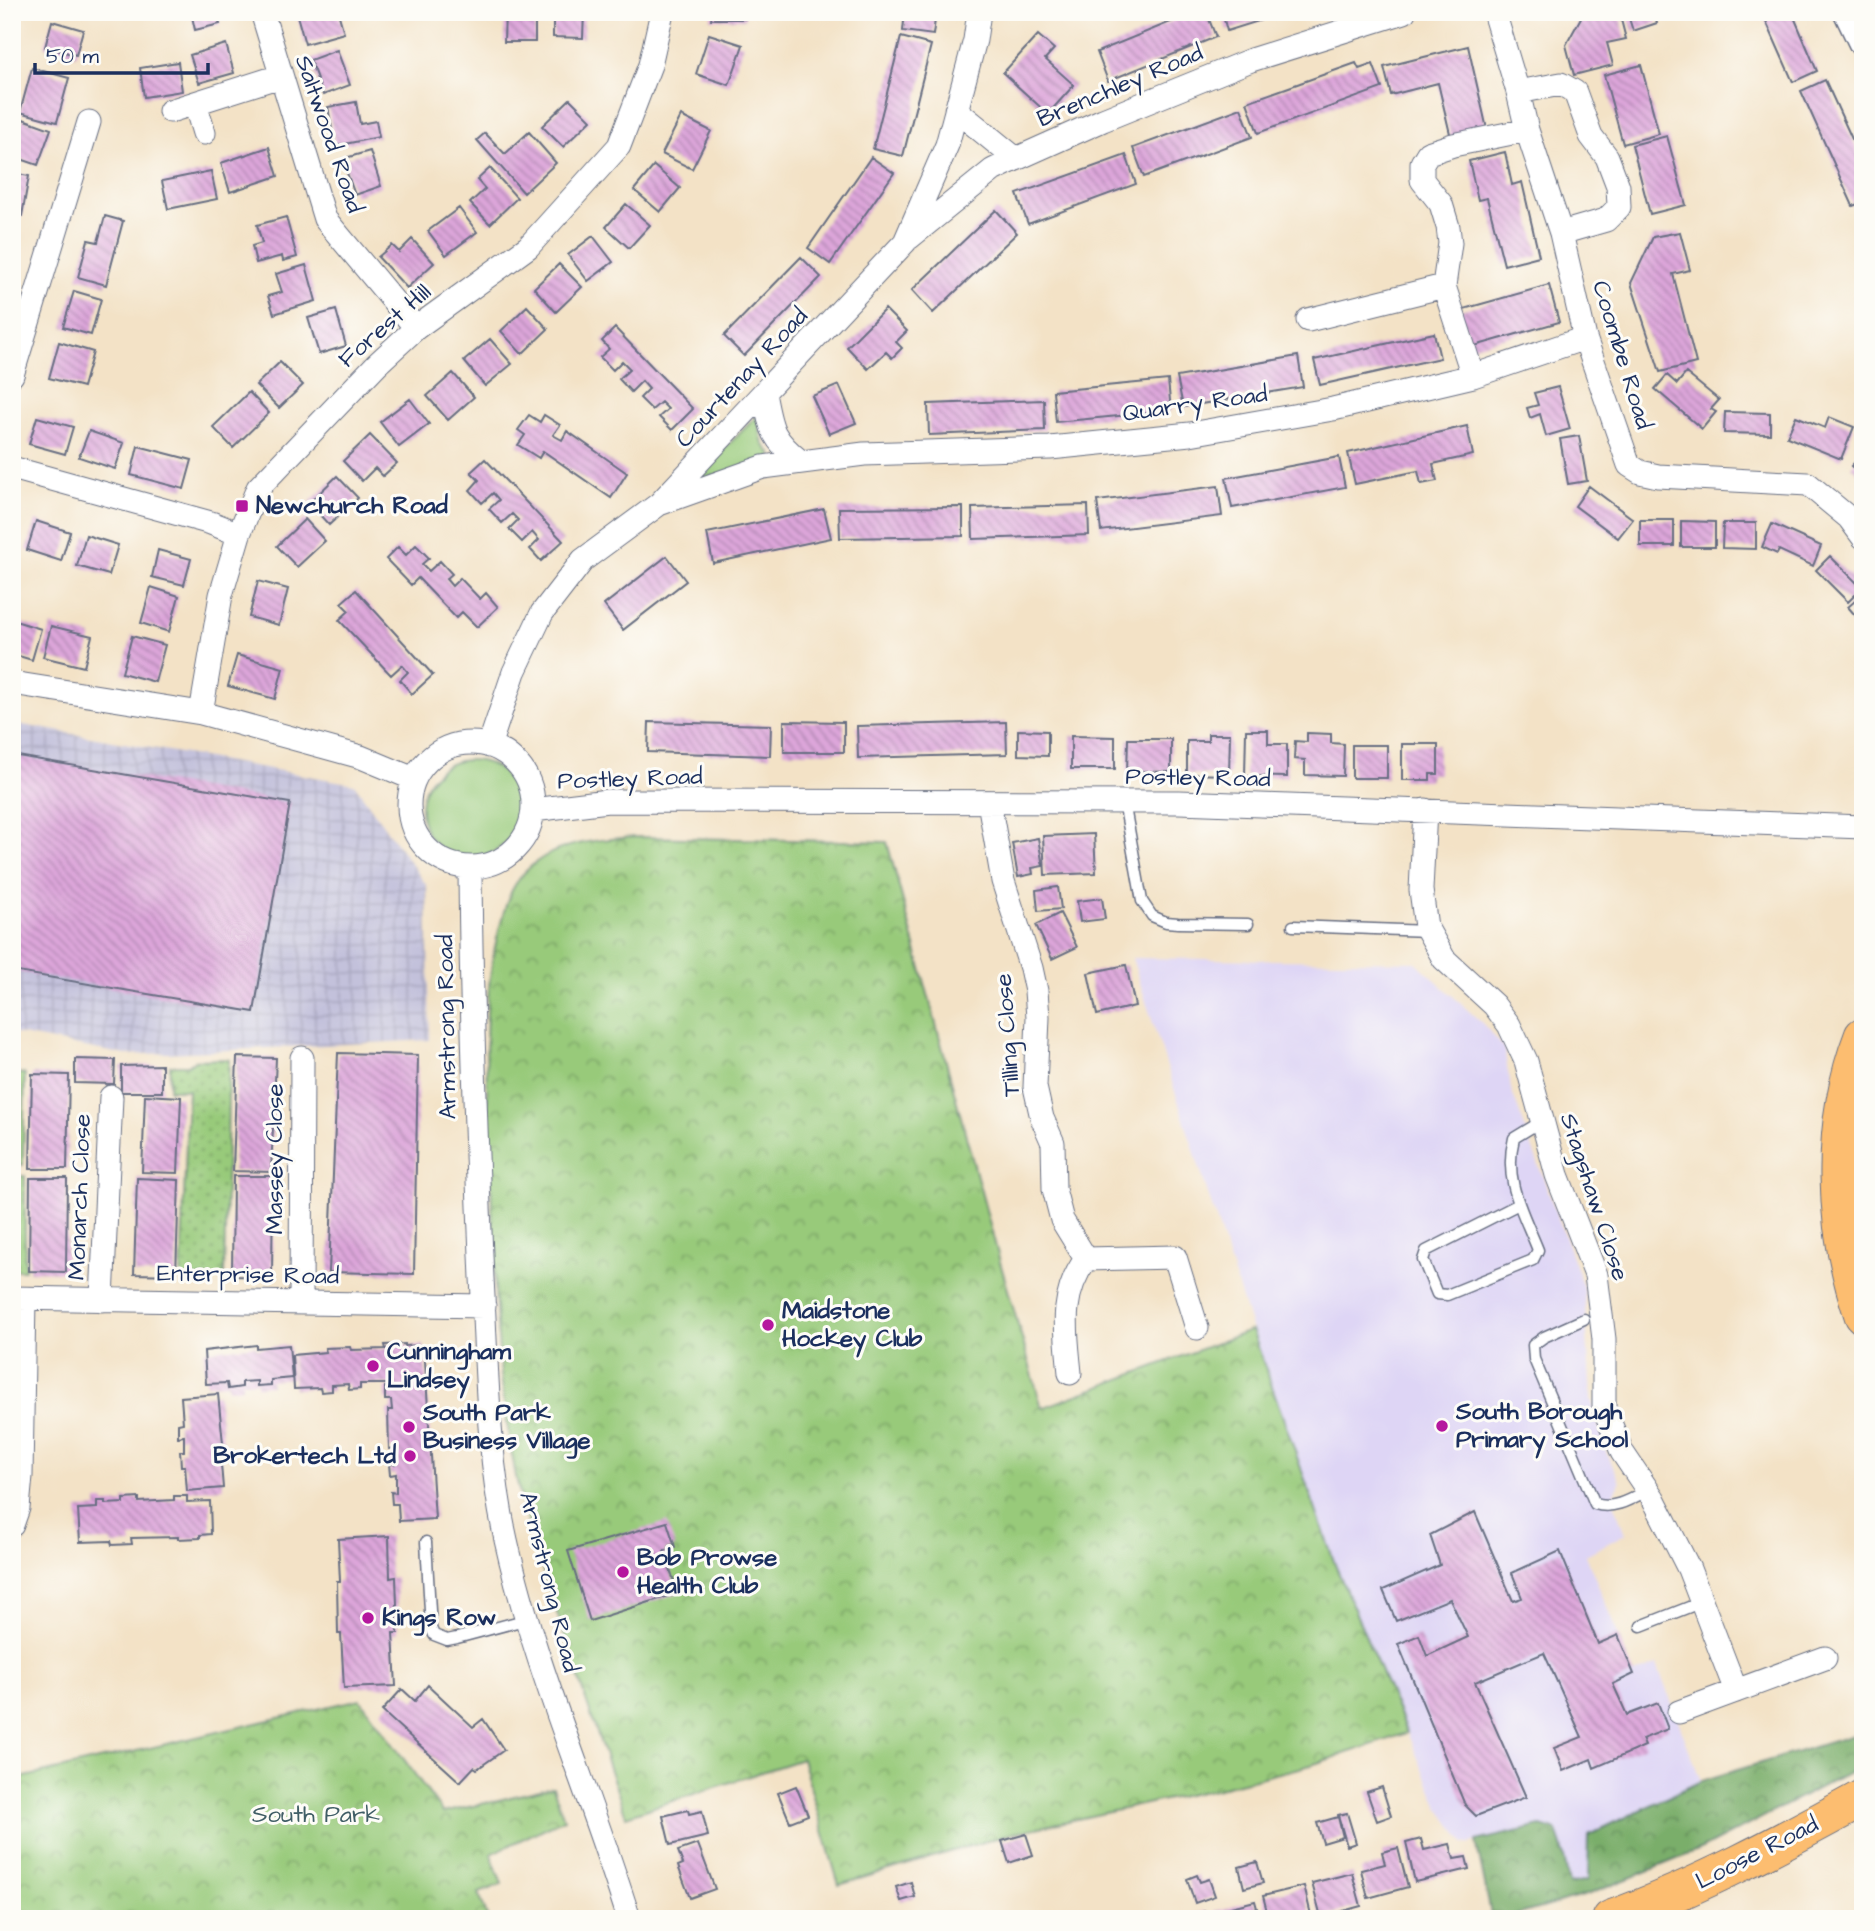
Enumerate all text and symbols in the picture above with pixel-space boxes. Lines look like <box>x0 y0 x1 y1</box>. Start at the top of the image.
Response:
scale bar <box>35 32 208 76</box>
street label: Brenchley Road <box>1032 36 1209 137</box>
text: 50 m <box>46 42 100 71</box>
street label: Saltwood Road <box>286 51 372 217</box>
street label: Forest Hill <box>331 276 439 376</box>
street label: Coombe Road <box>1583 276 1661 434</box>
street label: Courtenay Road <box>668 300 817 456</box>
street label: Quarry Road <box>1120 377 1270 432</box>
place label: Newchurch Road <box>256 489 448 523</box>
marker: Newchurch Road <box>234 498 250 514</box>
street label: Postley Road <box>557 759 703 800</box>
street label: Postley Road <box>1125 760 1271 797</box>
street label: Armstrong Road <box>428 934 467 1120</box>
street label: Tilling Close <box>987 972 1030 1098</box>
street label: Massey Close <box>258 1083 293 1235</box>
street label: Stagshaw Close <box>1550 1109 1637 1285</box>
street label: Monarch Close <box>60 1113 100 1281</box>
street label: Enterprise Road <box>157 1256 339 1294</box>
place label: Maidstone Hockey Club <box>782 1294 923 1358</box>
marker: Maidstone Hockey Club <box>760 1317 776 1333</box>
place label: Cunningham Lindsey <box>387 1335 511 1399</box>
marker: Cunningham Lindsey <box>365 1358 381 1374</box>
place label: South Borough Primary School <box>1455 1395 1629 1459</box>
place label: South Park Business Village <box>422 1396 590 1459</box>
marker: South Borough Primary School <box>1434 1418 1450 1434</box>
marker: South Park Business Village <box>401 1419 417 1435</box>
place label: Brokertech Ltd <box>213 1439 397 1473</box>
marker: Brokertech Ltd <box>402 1448 418 1464</box>
street label: Armstrong Road <box>509 1488 588 1676</box>
place label: Bob Prowse Health Club <box>637 1541 777 1603</box>
marker: Bob Prowse Health Club <box>615 1564 631 1580</box>
place label: Kings Row <box>382 1601 496 1636</box>
marker: Kings Row <box>360 1610 376 1626</box>
park label: South Park <box>252 1798 380 1832</box>
street label: Loose Road <box>1690 1808 1824 1898</box>

